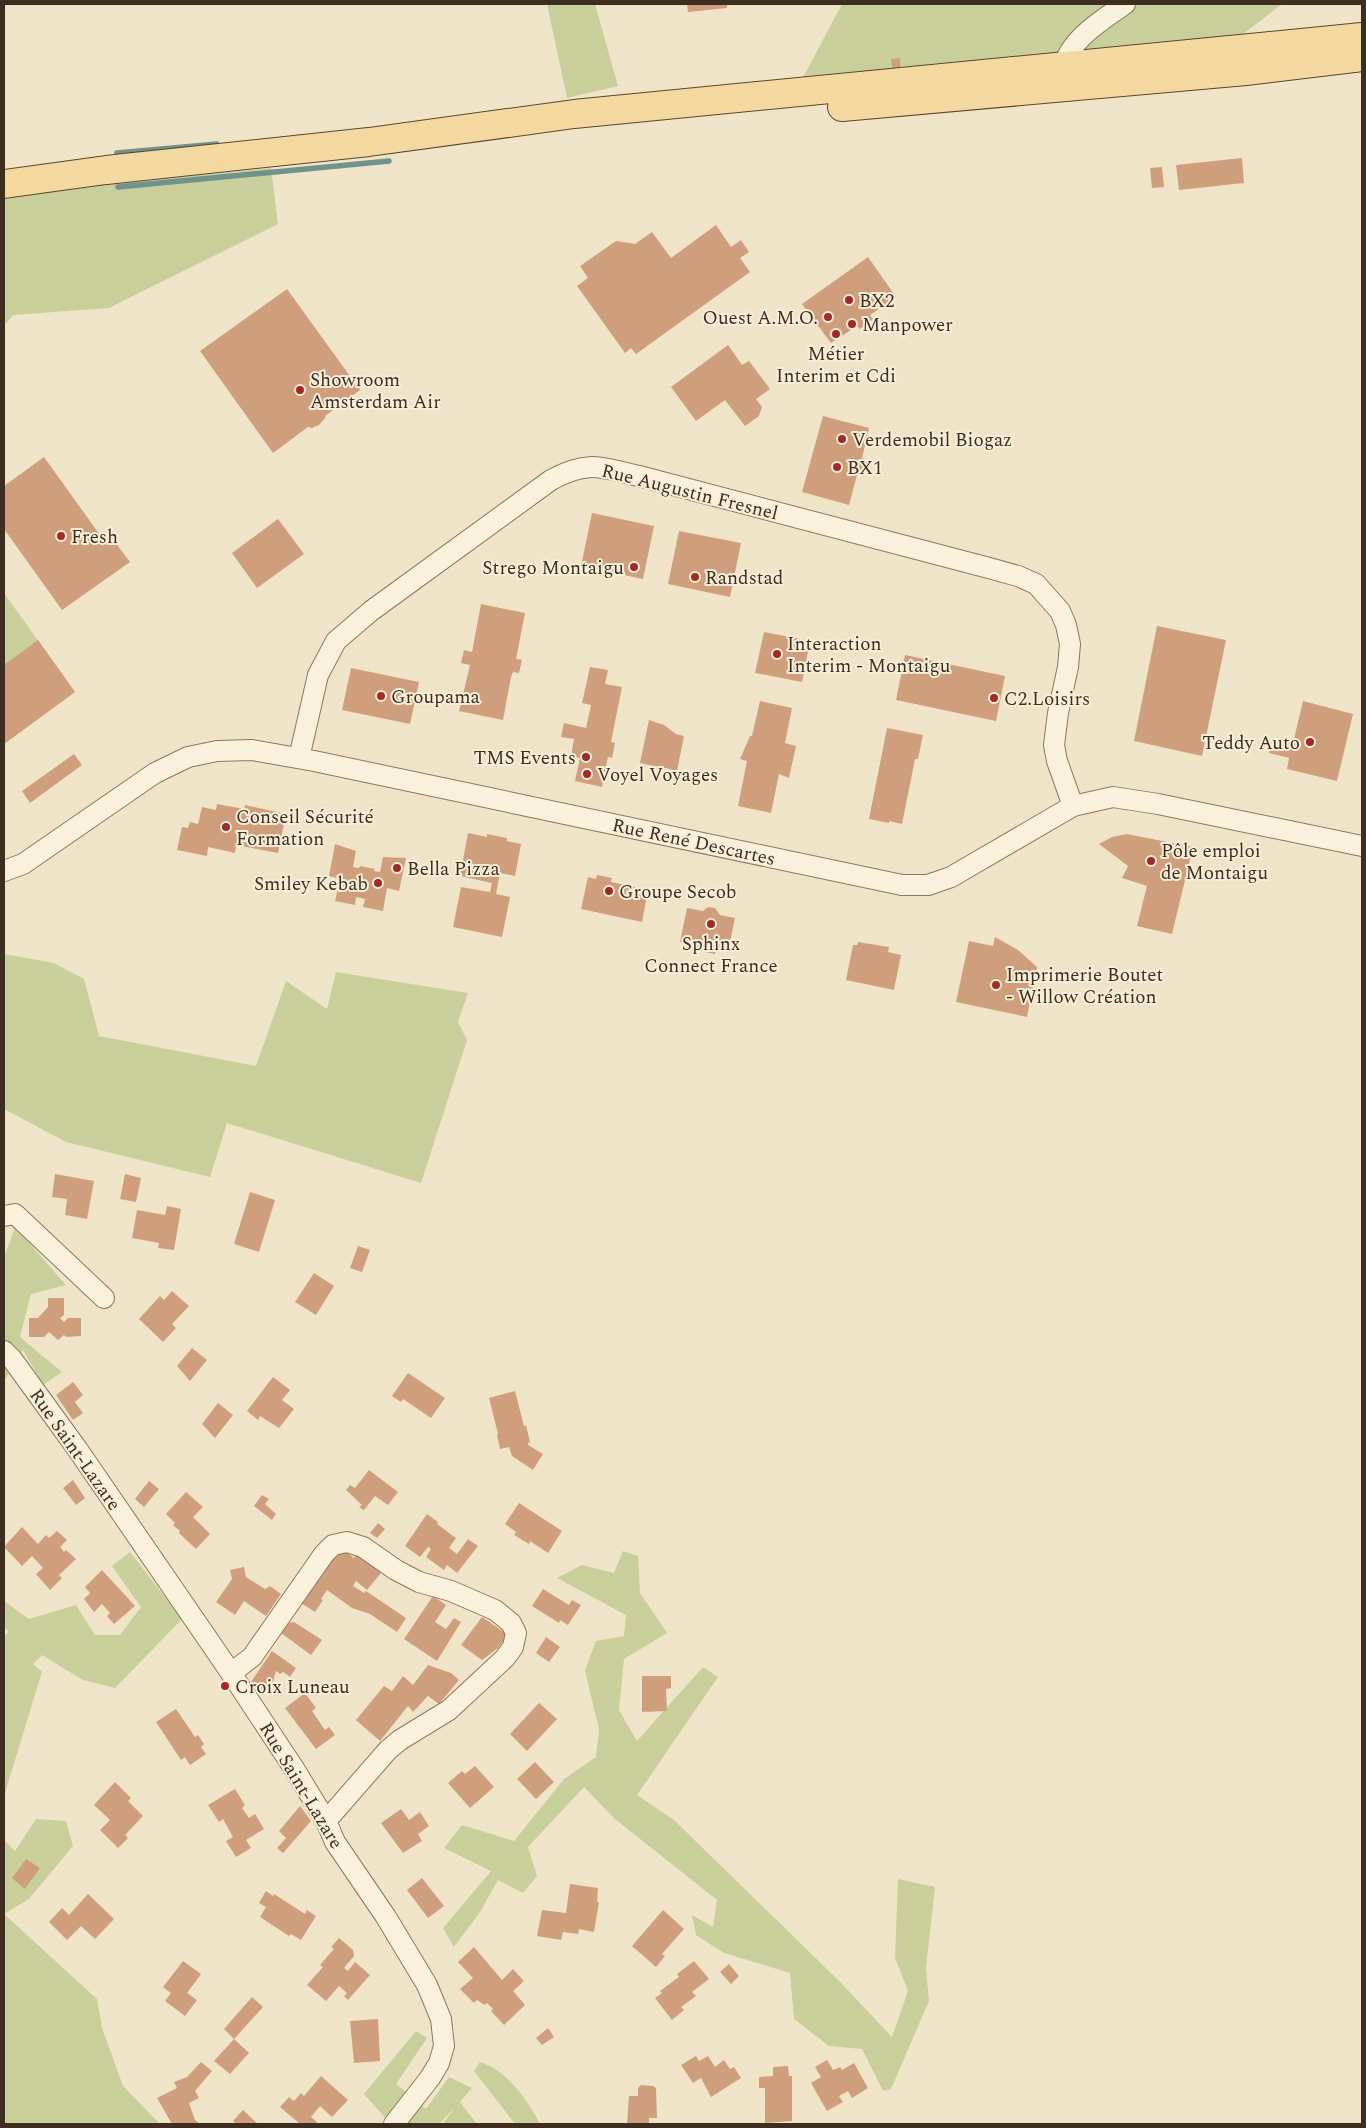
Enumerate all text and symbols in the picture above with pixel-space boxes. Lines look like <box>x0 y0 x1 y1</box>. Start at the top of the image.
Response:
place label: BX2 <box>859 287 895 316</box>
marker: BX2 <box>843 294 855 306</box>
place label: Ouest A.M.O. <box>703 304 818 333</box>
marker: Ouest A.M.O. <box>822 311 834 323</box>
place label: Manpower <box>862 311 953 340</box>
marker: Manpower <box>846 318 858 330</box>
marker: Métier Interim et Cdi <box>830 328 842 340</box>
place label: Métier Interim et Cdi <box>776 340 896 391</box>
place label: Showroom Amsterdam Air <box>310 366 441 417</box>
marker: Showroom Amsterdam Air <box>294 384 306 396</box>
place label: Verdemobil Biogaz <box>852 426 1012 455</box>
marker: Verdemobil Biogaz <box>836 433 848 445</box>
place label: BX1 <box>847 454 883 483</box>
street label: Rue Augustin Fresnel <box>598 456 781 528</box>
marker: BX1 <box>831 461 843 473</box>
place label: Fresh <box>71 523 118 552</box>
marker: Fresh <box>55 530 67 542</box>
place label: Strego Montaigu <box>482 554 624 583</box>
marker: Strego Montaigu <box>628 561 640 573</box>
place label: Randstad <box>705 564 783 593</box>
marker: Randstad <box>689 571 701 583</box>
place label: Interaction Interim - Montaigu <box>787 630 951 681</box>
marker: Interaction Interim - Montaigu <box>771 648 783 660</box>
place label: Groupama <box>391 683 480 712</box>
place label: C2.Loisirs <box>1004 685 1090 714</box>
marker: Groupama <box>375 690 387 702</box>
marker: C2.Loisirs <box>988 692 1000 704</box>
place label: Teddy Auto <box>1202 729 1300 758</box>
marker: Teddy Auto <box>1304 736 1316 748</box>
place label: TMS Events <box>473 744 576 773</box>
marker: TMS Events <box>580 751 592 763</box>
place label: Voyel Voyages <box>597 761 718 790</box>
marker: Voyel Voyages <box>581 768 593 780</box>
place label: Conseil Sécurité Formation <box>236 803 374 854</box>
street label: Rue René Descartes <box>609 811 778 874</box>
marker: Conseil Sécurité Formation <box>220 821 232 833</box>
place label: Pôle emploi de Montaigu <box>1161 837 1268 888</box>
place label: Bella Pizza <box>407 855 500 884</box>
marker: Pôle emploi de Montaigu <box>1145 855 1157 867</box>
marker: Bella Pizza <box>391 862 403 874</box>
place label: Smiley Kebab <box>254 870 368 899</box>
marker: Smiley Kebab <box>372 877 384 889</box>
place label: Groupe Secob <box>619 878 736 907</box>
marker: Groupe Secob <box>603 885 615 897</box>
marker: Sphinx Connect France <box>705 918 717 930</box>
place label: Sphinx Connect France <box>644 930 778 981</box>
place label: Imprimerie Boutet - Willow Création <box>1006 961 1164 1012</box>
marker: Imprimerie Boutet - Willow Création <box>990 979 1002 991</box>
street label: Rue Saint-Lazare <box>22 1383 128 1517</box>
place label: Croix Luneau <box>235 1673 350 1702</box>
marker: Croix Luneau <box>219 1680 231 1692</box>
street label: Rue Saint-Lazare <box>251 1717 350 1855</box>

